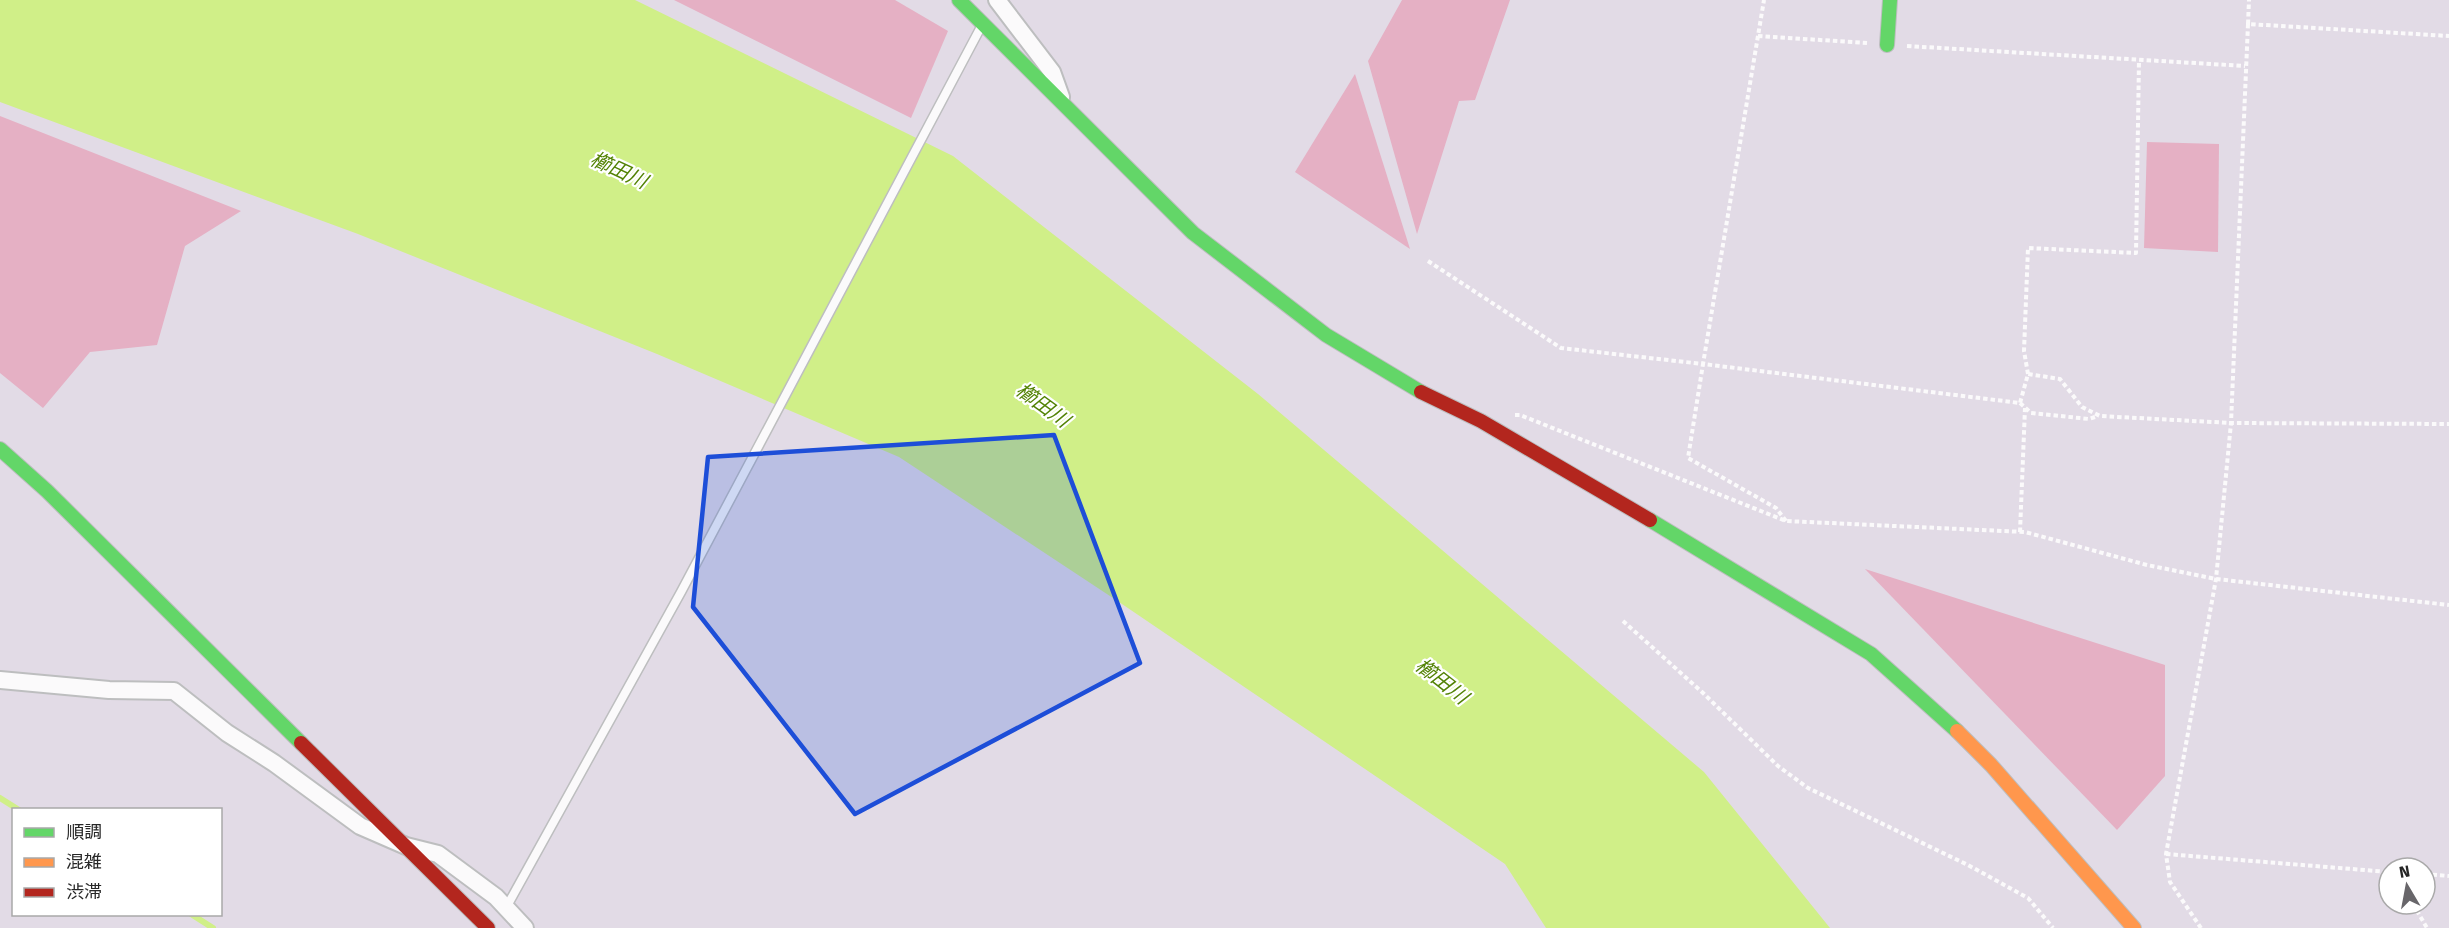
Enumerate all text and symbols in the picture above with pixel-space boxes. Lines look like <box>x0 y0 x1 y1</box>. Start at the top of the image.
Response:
water label: 櫛田川 <box>587 146 653 194</box>
water label: 櫛田川 <box>1012 378 1076 434</box>
water label: 櫛田川 <box>1411 653 1475 710</box>
legend <box>12 808 222 916</box>
text: 順調 <box>66 821 102 843</box>
text: 混雑 <box>66 851 102 873</box>
north arrow <box>2377 856 2437 916</box>
text: N <box>2398 861 2411 882</box>
text: 渋滞 <box>66 881 102 903</box>

